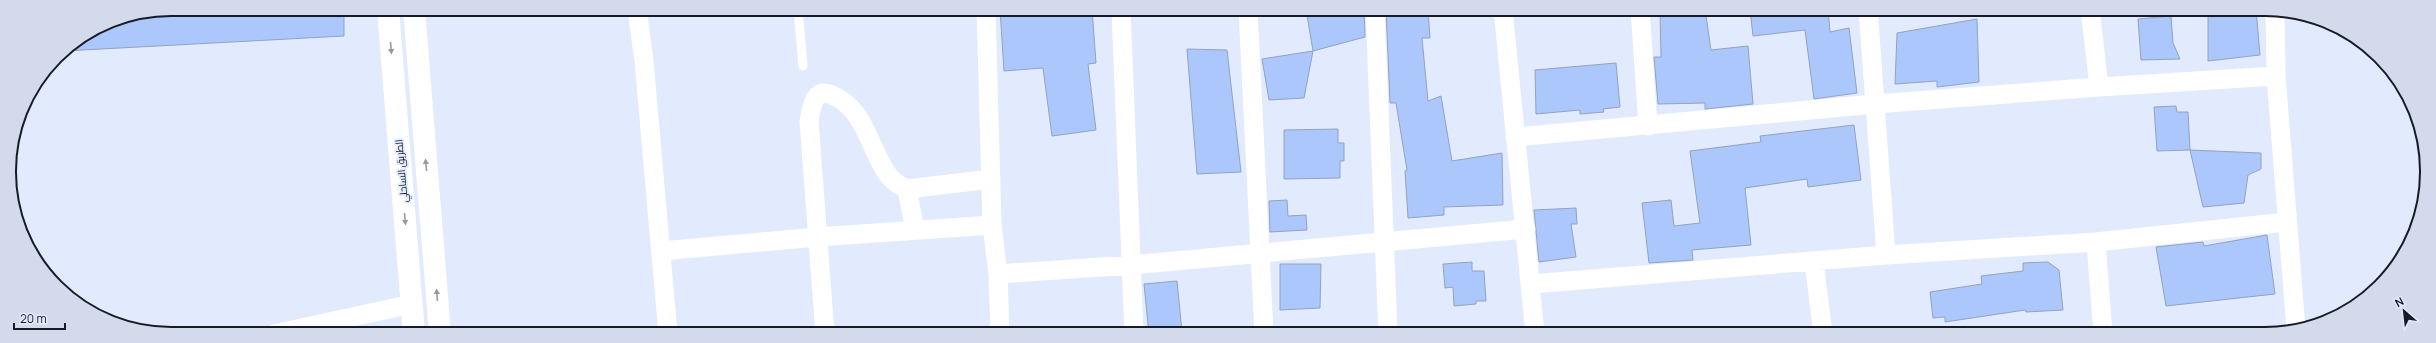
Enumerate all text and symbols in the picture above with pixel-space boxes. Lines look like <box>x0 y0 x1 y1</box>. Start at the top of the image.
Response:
one-way arrow <box>388 42 395 54</box>
street label: الطريق الساحلي <box>391 139 412 203</box>
one-way arrow <box>423 159 430 171</box>
one-way arrow <box>402 213 409 225</box>
one-way arrow <box>433 289 440 301</box>
north arrow <box>2384 291 2424 331</box>
text: N <box>2392 293 2406 310</box>
scale bar <box>14 305 65 331</box>
text: 20 m <box>20 310 47 327</box>

